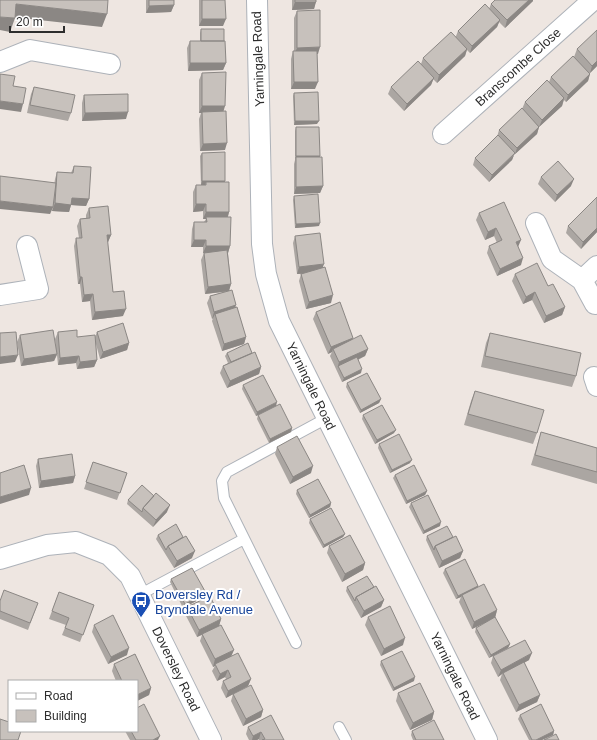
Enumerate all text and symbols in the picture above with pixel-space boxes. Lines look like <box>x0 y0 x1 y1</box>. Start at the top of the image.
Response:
scale bar <box>10 8 64 34</box>
street label: Yarningale Road <box>249 11 267 107</box>
text: 20 m <box>16 15 43 29</box>
street label: Branscombe Close <box>472 25 564 109</box>
street label: Yarningale Road <box>283 340 339 432</box>
place label: Doversley Rd / Bryndale Avenue <box>155 587 253 617</box>
bus stop icon: Doversley Rd / Bryndale Avenue <box>130 590 152 618</box>
street label: Doversley Road <box>149 624 203 714</box>
street label: Yarningale Road <box>427 630 483 722</box>
legend <box>8 680 138 732</box>
text: Road <box>44 689 73 703</box>
text: Building <box>44 709 87 723</box>

